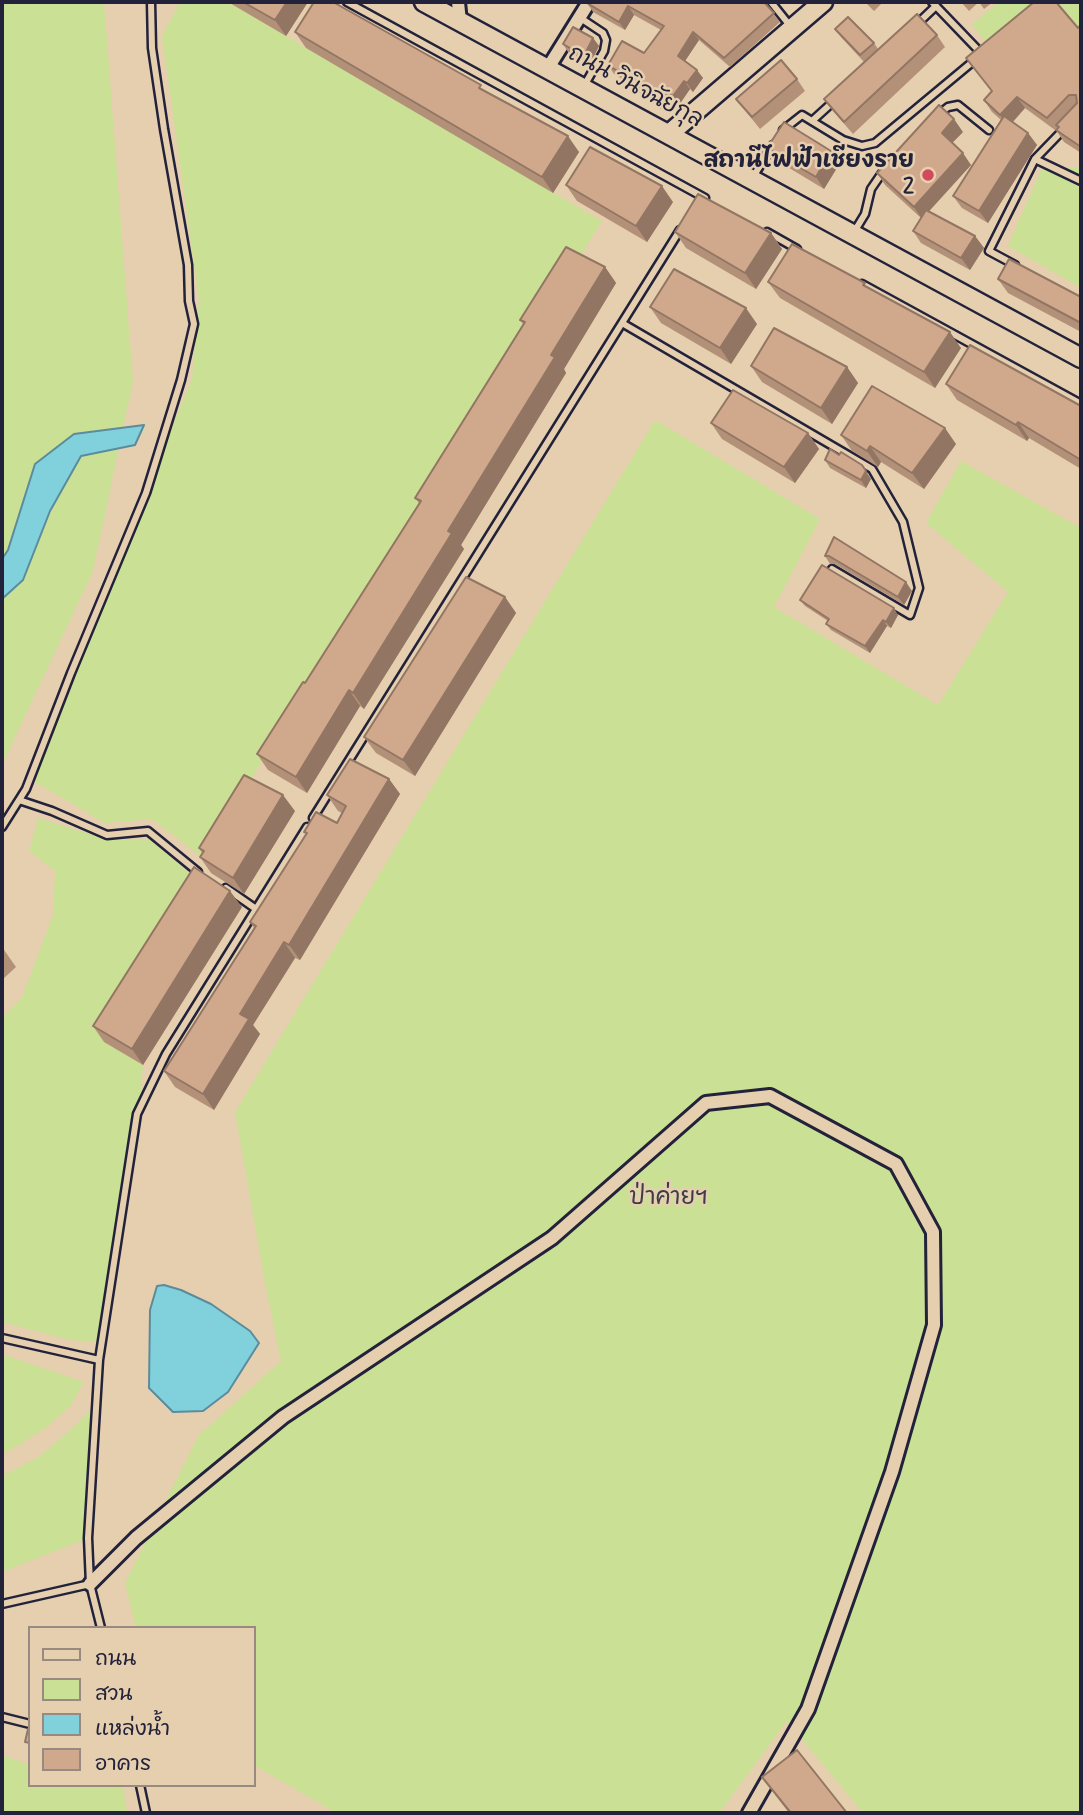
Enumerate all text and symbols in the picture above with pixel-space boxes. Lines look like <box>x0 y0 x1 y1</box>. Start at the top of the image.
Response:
street label: ถนน วินิจฉัยกุล <box>563 41 707 135</box>
place label: สถานีไฟฟ้าเชียงราย 2 <box>704 148 914 202</box>
marker: สถานีไฟฟ้าเชียงราย 2 <box>920 167 936 183</box>
park label: ป่าค่ายฯ <box>630 1185 708 1213</box>
legend <box>28 1626 256 1787</box>
text: ถนน <box>95 1645 136 1673</box>
text: สวน <box>95 1680 132 1708</box>
text: แหล่งน้ำ <box>95 1715 170 1743</box>
text: อาคาร <box>95 1750 151 1778</box>

